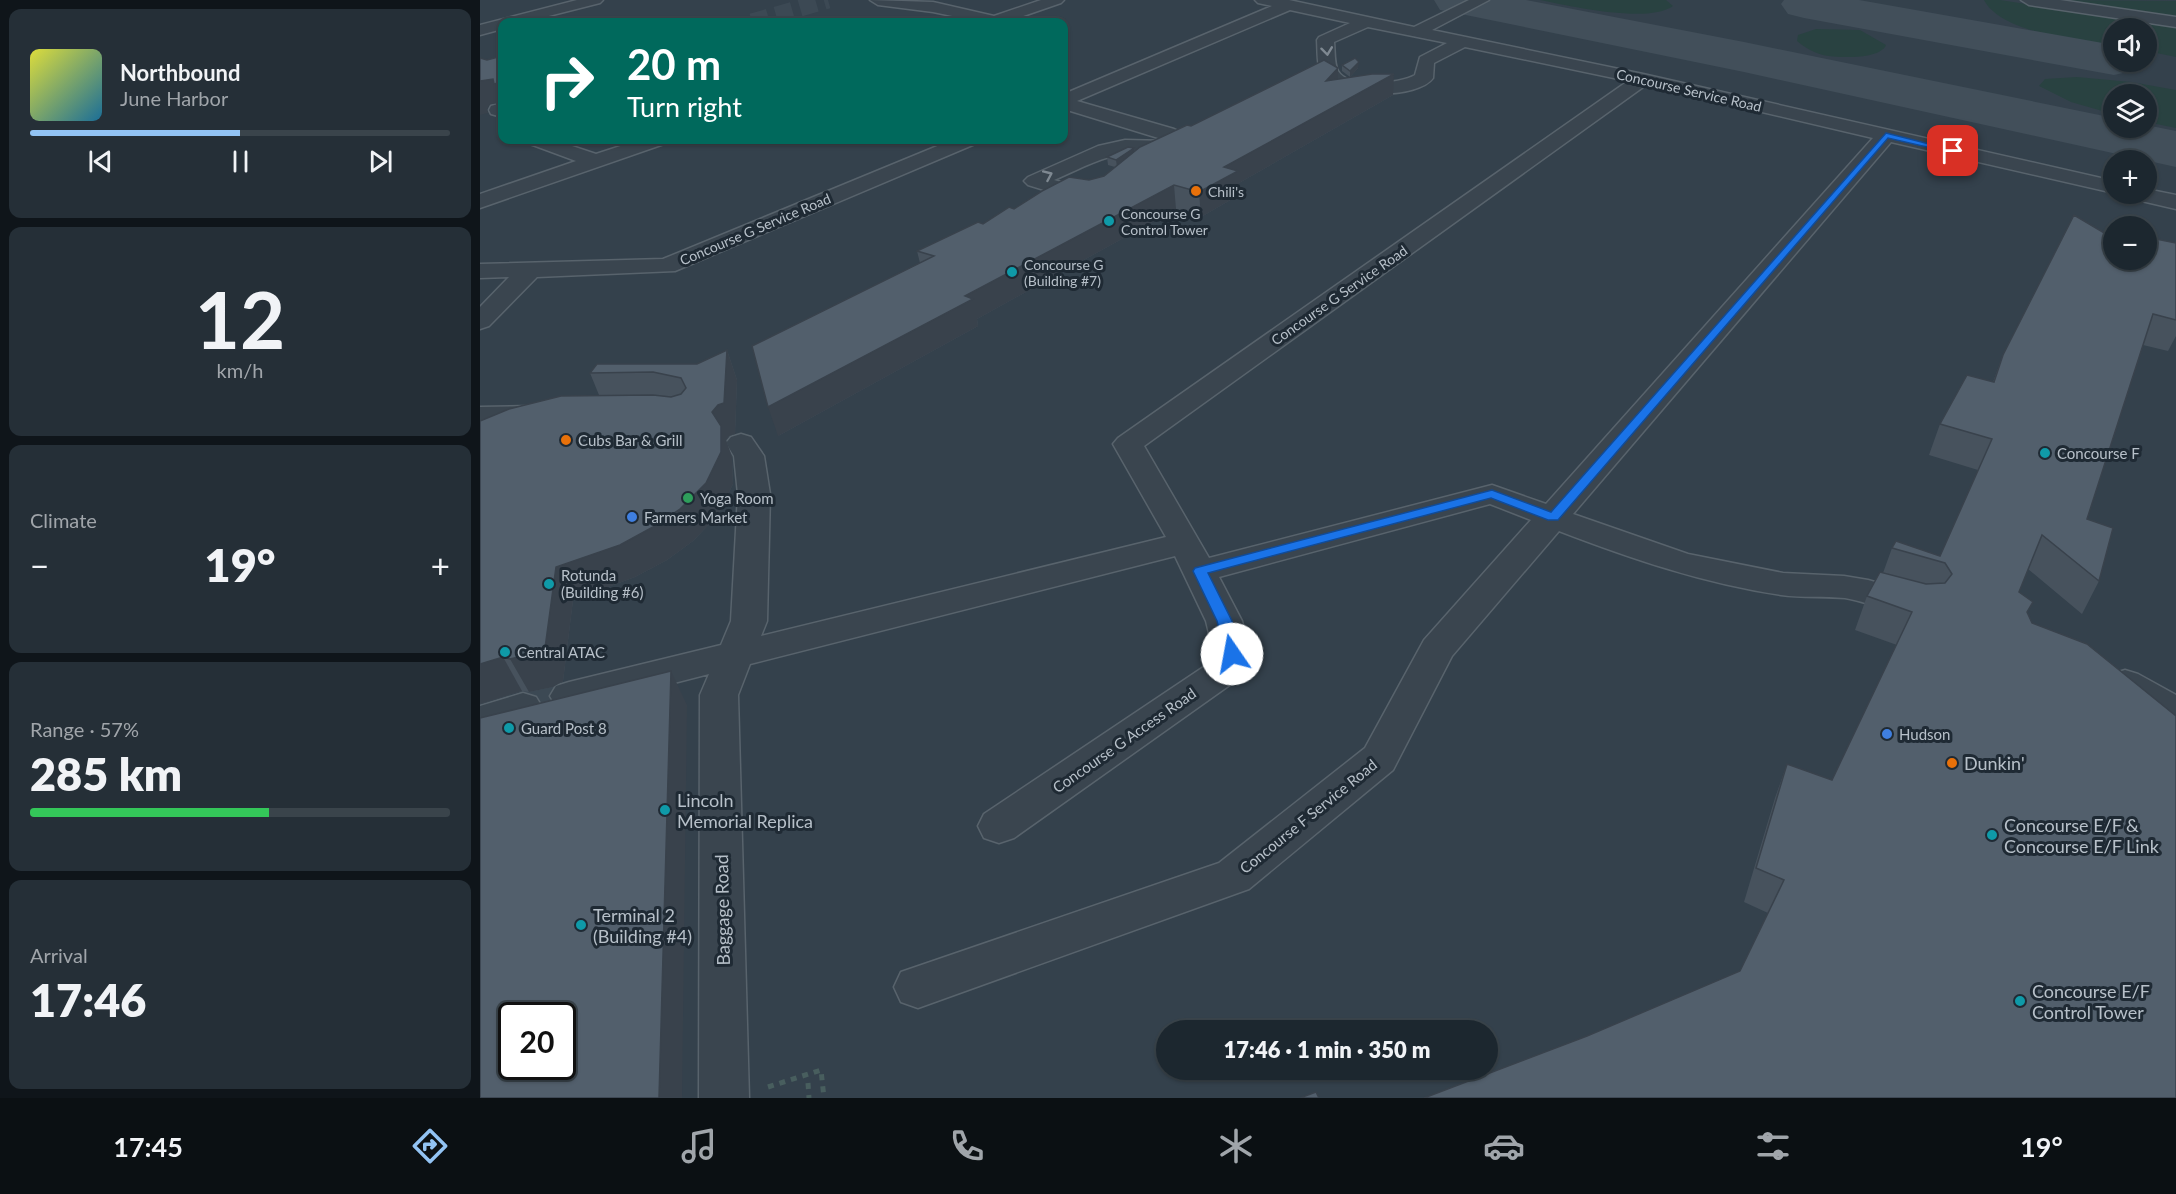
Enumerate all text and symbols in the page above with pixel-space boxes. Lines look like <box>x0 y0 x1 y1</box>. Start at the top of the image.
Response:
map controls <box>2103 18 2157 270</box>
button: sound <box>2103 18 2157 72</box>
text: 20 m <box>627 39 721 89</box>
icon: right <box>528 42 606 120</box>
one-way arrow <box>1320 46 1332 55</box>
text: Northbound <box>120 59 240 86</box>
street label: Concourse Service Road <box>1615 65 1763 115</box>
button: layers <box>2103 84 2157 138</box>
text: June Harbor <box>120 86 228 110</box>
text: Turn right <box>627 90 742 123</box>
pin <box>1927 125 1978 176</box>
icon: arrive <box>1936 134 1969 167</box>
icon: previous <box>84 145 117 178</box>
icon: pause <box>224 145 257 178</box>
icon: next <box>364 145 397 178</box>
button: + <box>2103 150 2157 204</box>
one-way arrow <box>1041 170 1052 182</box>
place label: Chili's <box>1208 183 1244 200</box>
marker: Chili's <box>1189 184 1203 198</box>
street label: Concourse G Service Road <box>677 189 833 269</box>
place label: Concourse G Control Tower <box>1121 205 1208 238</box>
marker: Concourse G Control Tower <box>1102 214 1116 228</box>
button: − <box>2103 216 2157 270</box>
street label: Concourse G Service Road <box>1268 241 1410 349</box>
place label: Concourse G (Building #7) <box>1024 256 1104 289</box>
marker: Concourse G (Building #7) <box>1005 265 1019 279</box>
text: 12 <box>195 272 285 366</box>
text: km/h <box>217 358 263 382</box>
place label: Cubs Bar & Grill <box>578 431 683 449</box>
marker: Cubs Bar & Grill <box>559 433 573 447</box>
place label: Concourse F <box>2057 444 2140 462</box>
marker: Concourse F <box>2038 446 2052 460</box>
place label: Yoga Room <box>700 489 774 507</box>
marker: Yoga Room <box>681 491 695 505</box>
text: Climate <box>30 508 97 532</box>
place label: Farmers Market <box>644 508 748 526</box>
marker: Farmers Market <box>625 510 639 524</box>
text: 19° <box>205 538 275 592</box>
text: − <box>30 545 49 585</box>
text: + <box>431 545 450 585</box>
place label: Rotunda (Building #6) <box>561 566 643 601</box>
marker: Rotunda (Building #6) <box>542 577 556 591</box>
position arrow <box>1200 622 1264 686</box>
place label: Central ATAC <box>517 643 605 661</box>
marker: Central ATAC <box>498 645 512 659</box>
street label: Concourse G Access Road <box>1049 684 1199 796</box>
text: Range · 57% <box>30 717 139 741</box>
place label: Guard Post 8 <box>521 719 607 737</box>
marker: Guard Post 8 <box>502 721 516 735</box>
place label: Hudson <box>1899 725 1950 743</box>
marker: Hudson <box>1880 727 1894 741</box>
text: 285 km <box>30 747 182 801</box>
place label: Dunkin' <box>1964 752 2025 774</box>
street label: Concourse F Service Road <box>1236 755 1380 877</box>
marker: Dunkin' <box>1945 756 1959 770</box>
place label: Lincoln Memorial Replica <box>677 789 813 832</box>
marker: Lincoln Memorial Replica <box>658 803 672 817</box>
place label: Concourse E/F & Concourse E/F Link <box>2004 814 2160 857</box>
marker: Concourse E/F & Concourse E/F Link <box>1985 828 1999 842</box>
street label: Baggage Road <box>710 854 734 966</box>
place label: Terminal 2 (Building #4) <box>593 904 692 947</box>
marker: Terminal 2 (Building #4) <box>574 918 588 932</box>
text: Arrival <box>30 943 88 967</box>
text: 17:46 <box>30 973 146 1027</box>
place label: Concourse E/F Control Tower <box>2032 980 2150 1023</box>
marker: Concourse E/F Control Tower <box>2013 994 2027 1008</box>
speed limit sign: 20 <box>498 1002 576 1080</box>
text: 17:46 · 1 min · 350 m <box>1224 1036 1430 1063</box>
icon: directions <box>409 1125 451 1167</box>
icon: music <box>678 1125 720 1167</box>
icon: phone <box>946 1125 988 1167</box>
icon: climate <box>1215 1125 1257 1167</box>
icon: car <box>1483 1125 1525 1167</box>
icon: filters <box>1752 1125 1794 1167</box>
text: 17:45 <box>113 1130 183 1163</box>
text: 19° <box>2020 1130 2063 1163</box>

